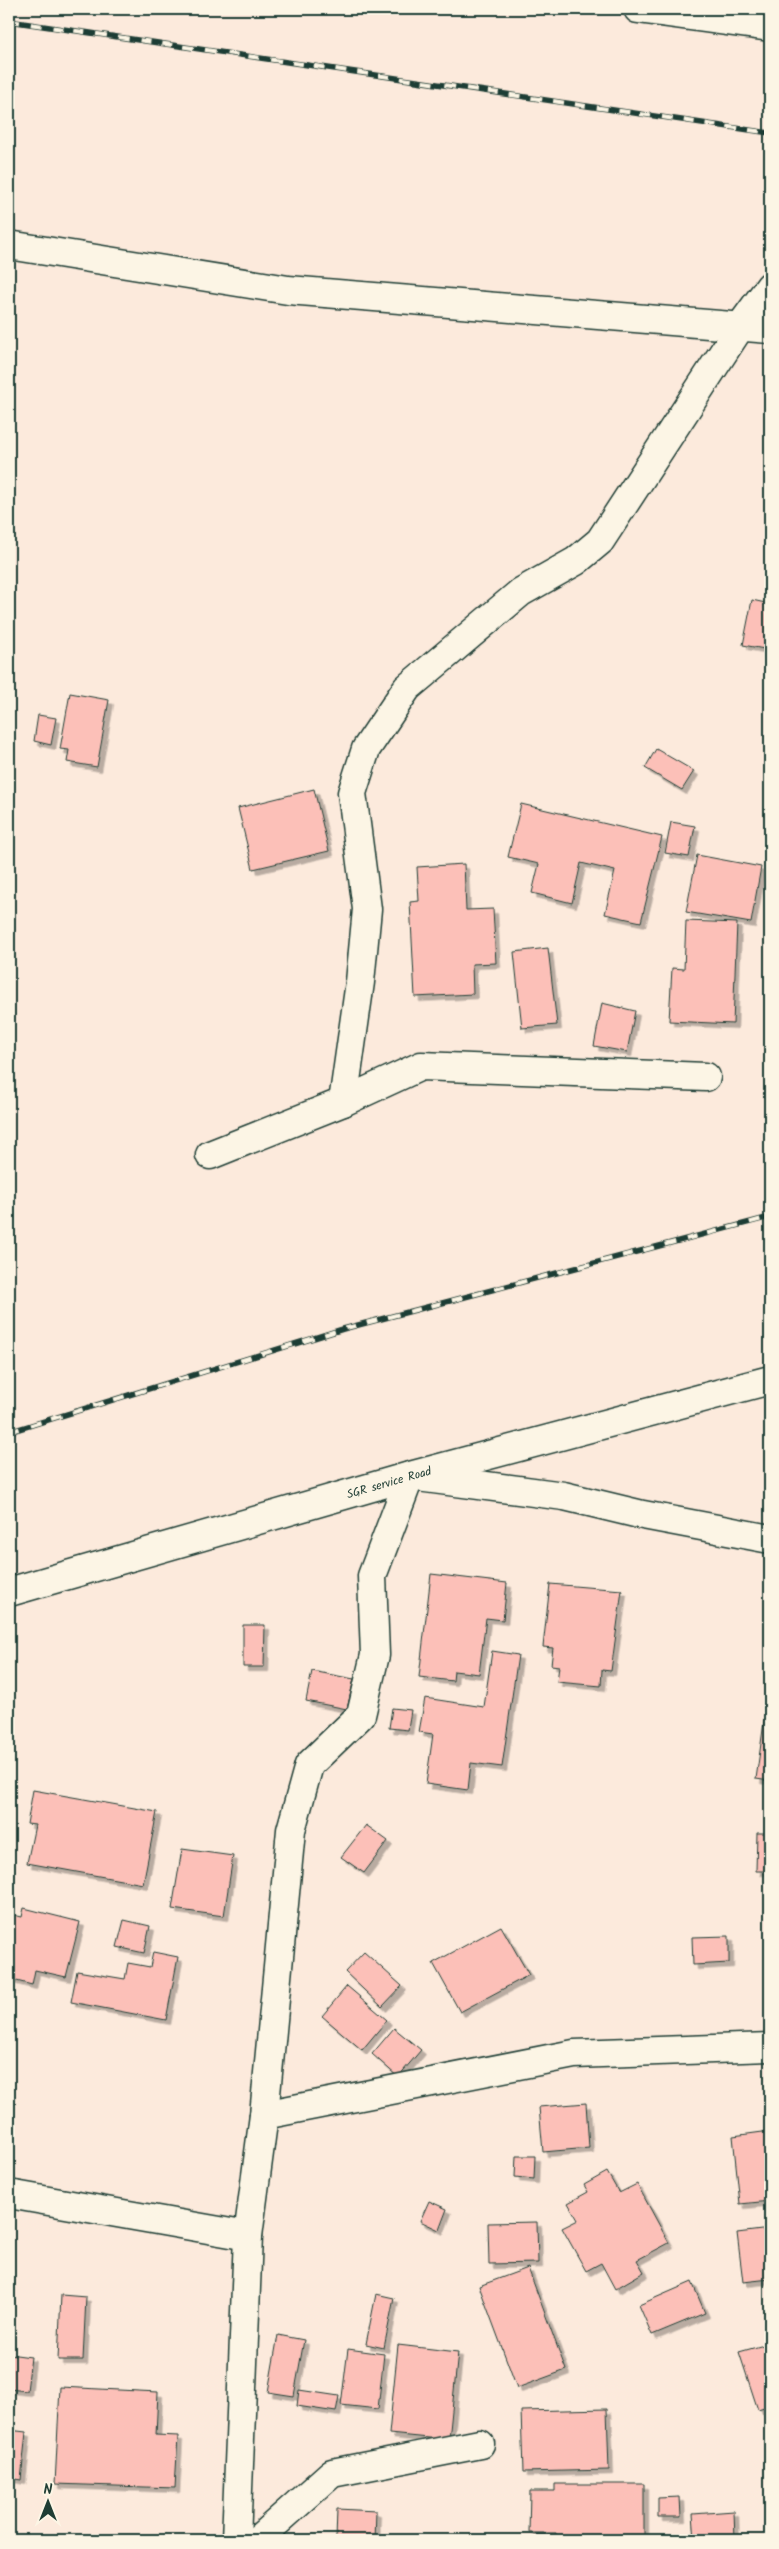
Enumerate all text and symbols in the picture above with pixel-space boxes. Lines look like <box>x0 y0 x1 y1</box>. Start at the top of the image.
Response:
street label: SGR service Road <box>344 1462 435 1504</box>
north arrow <box>22 2476 72 2526</box>
text: N <box>44 2479 53 2501</box>

